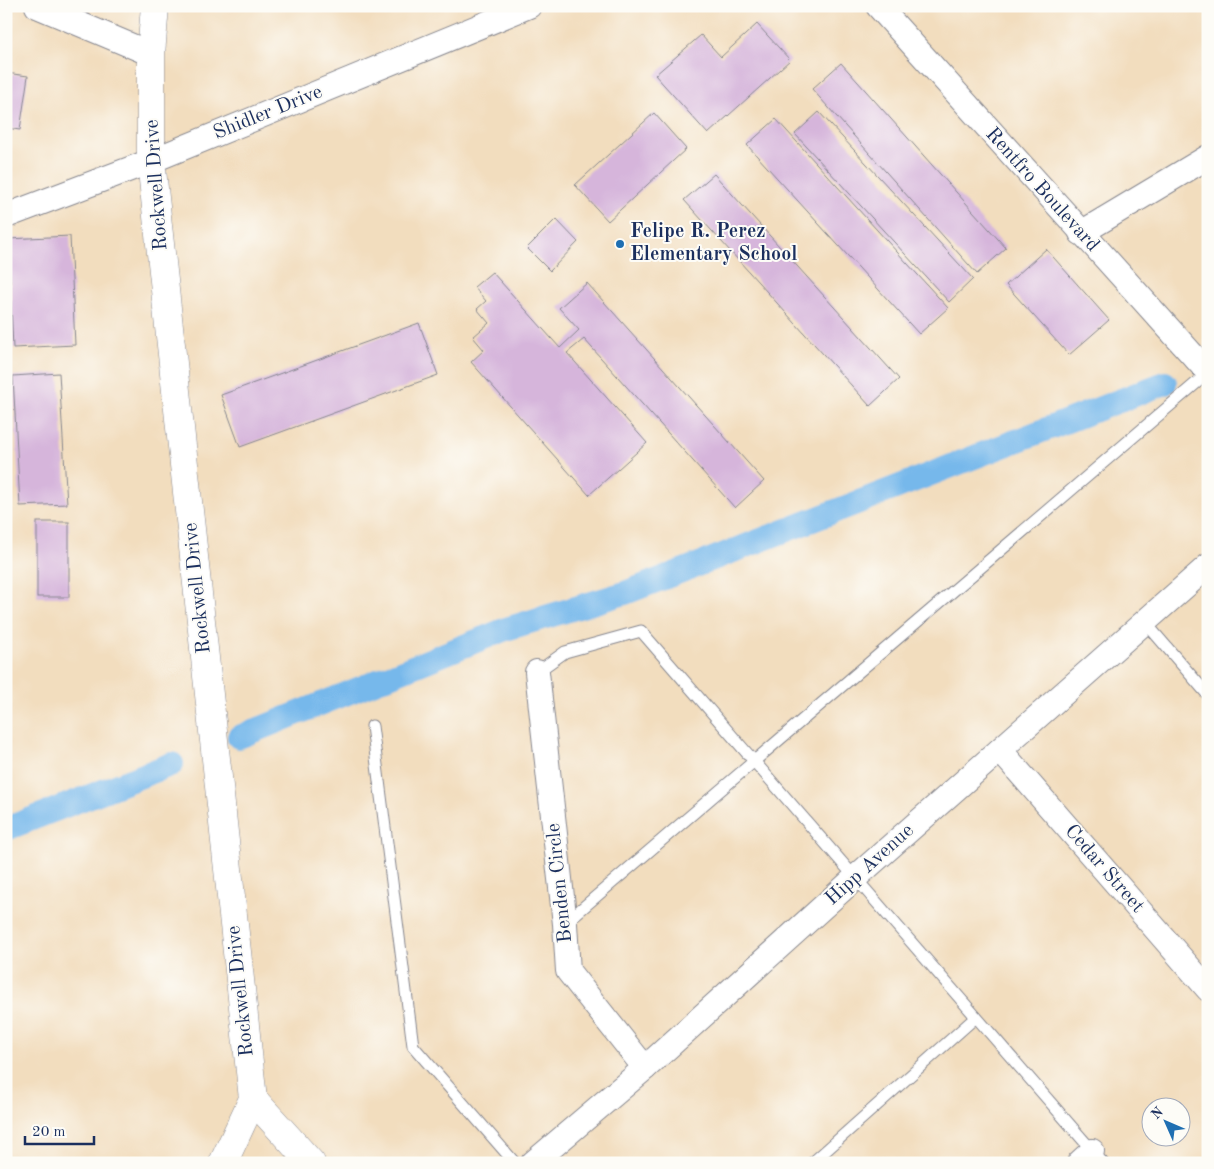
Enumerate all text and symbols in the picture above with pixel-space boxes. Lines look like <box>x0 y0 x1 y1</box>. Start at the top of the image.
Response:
street label: Shidler Drive <box>211 82 325 144</box>
street label: Rockwell Drive <box>142 119 172 251</box>
street label: Rentfro Boulevard <box>981 124 1103 256</box>
place label: Felipe R. Perez Elementary School <box>630 222 797 265</box>
marker: Felipe R. Perez Elementary School <box>614 238 626 250</box>
street label: Rockwell Drive <box>181 522 215 654</box>
street label: Hipp Avenue <box>822 820 918 910</box>
street label: Cedar Street <box>1060 821 1148 917</box>
street label: Benden Circle <box>544 822 576 944</box>
street label: Rockwell Drive <box>224 925 258 1057</box>
north arrow <box>1142 1096 1192 1146</box>
text: N <box>1149 1105 1166 1122</box>
scale bar <box>25 1114 94 1146</box>
text: 20 m <box>32 1125 66 1140</box>

